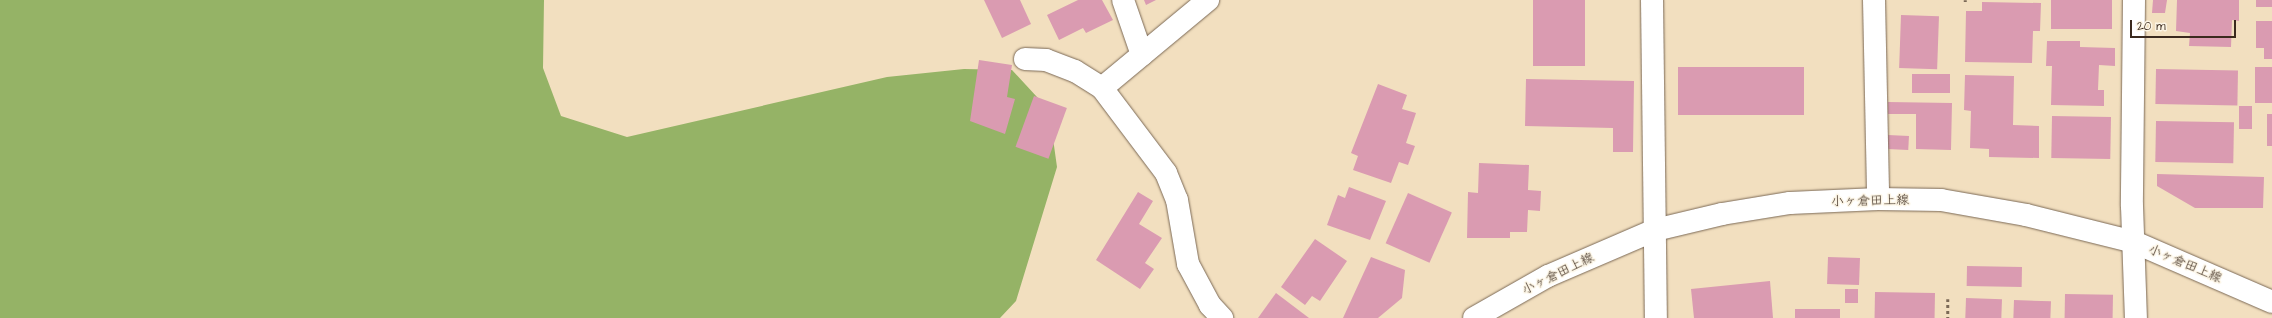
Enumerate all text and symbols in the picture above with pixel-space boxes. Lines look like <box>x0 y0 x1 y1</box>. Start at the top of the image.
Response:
scale bar <box>2132 12 2238 38</box>
text: 20 m <box>2137 18 2166 35</box>
street label: 小ヶ倉田上線 <box>1831 193 1909 209</box>
street label: 小ヶ倉田上線 <box>2146 242 2224 286</box>
street label: 小ヶ倉田上線 <box>1520 250 1596 298</box>

